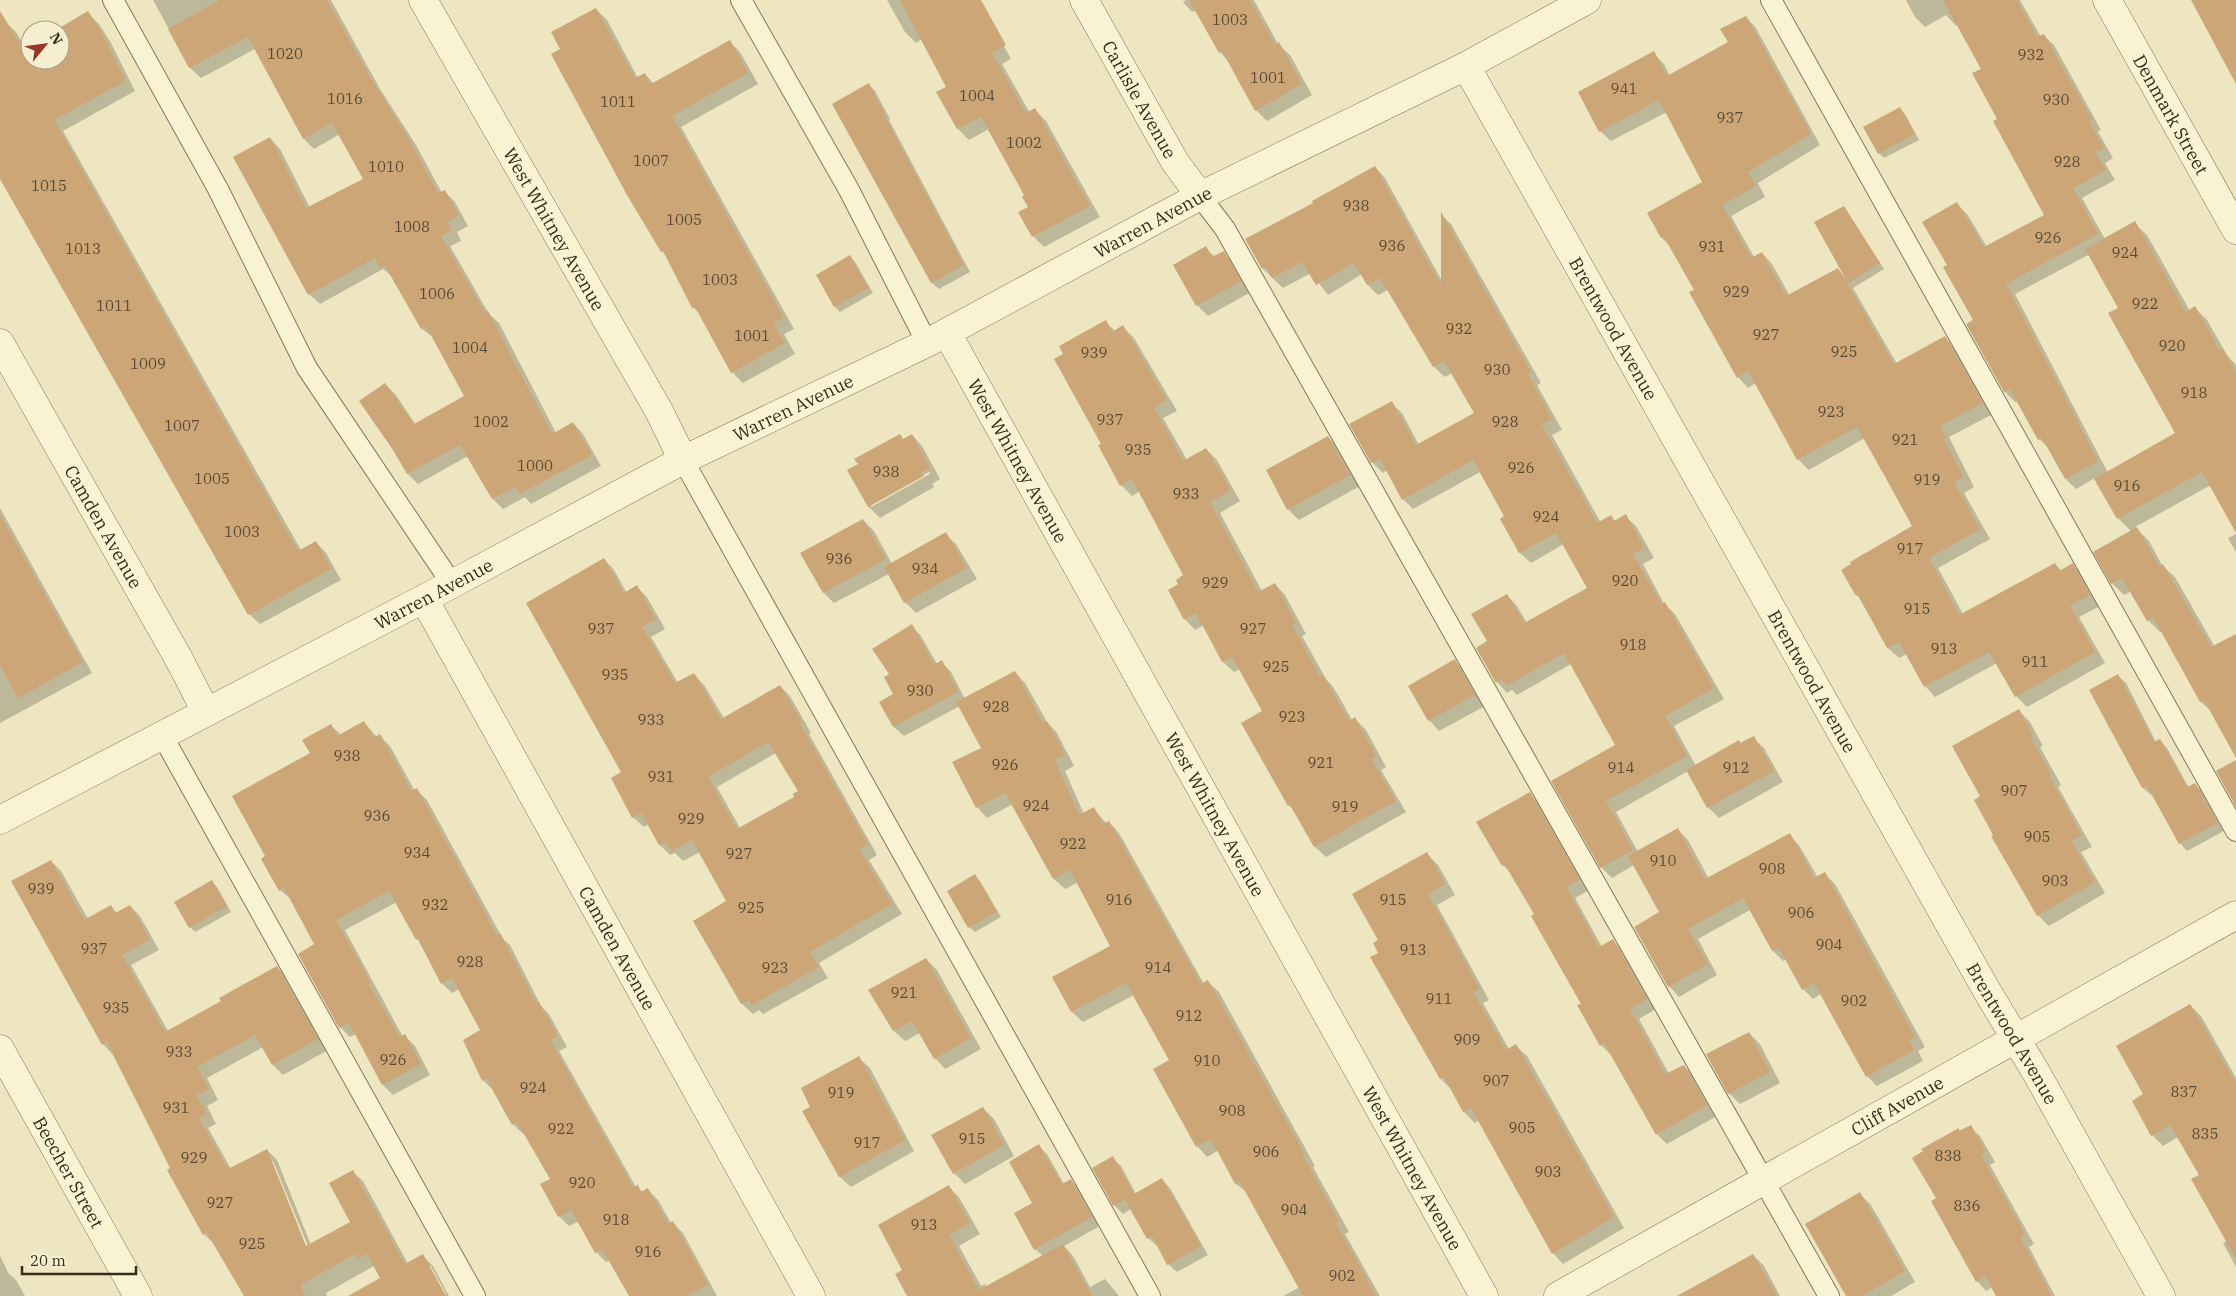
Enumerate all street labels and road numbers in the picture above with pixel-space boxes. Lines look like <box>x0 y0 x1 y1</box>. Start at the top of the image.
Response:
street label: Carlisle Avenue <box>1098 36 1182 162</box>
street label: Denmark Street <box>2128 50 2214 178</box>
street label: West Whitney Avenue <box>499 143 610 315</box>
street label: Warren Avenue <box>1090 181 1216 263</box>
street label: Brentwood Avenue <box>1564 253 1663 404</box>
street label: Warren Avenue <box>729 369 857 446</box>
street label: West Whitney Avenue <box>963 374 1073 547</box>
street label: Camden Avenue <box>60 461 148 592</box>
street label: Warren Avenue <box>370 553 497 634</box>
street label: Brentwood Avenue <box>1763 606 1862 757</box>
street label: West Whitney Avenue <box>1160 728 1270 900</box>
street label: Camden Avenue <box>574 882 661 1014</box>
street label: Brentwood Avenue <box>1962 958 2063 1108</box>
street label: Cliff Avenue <box>1847 1070 1947 1141</box>
street label: West Whitney Avenue <box>1358 1082 1468 1254</box>
street label: Beecher Street <box>28 1112 109 1232</box>

